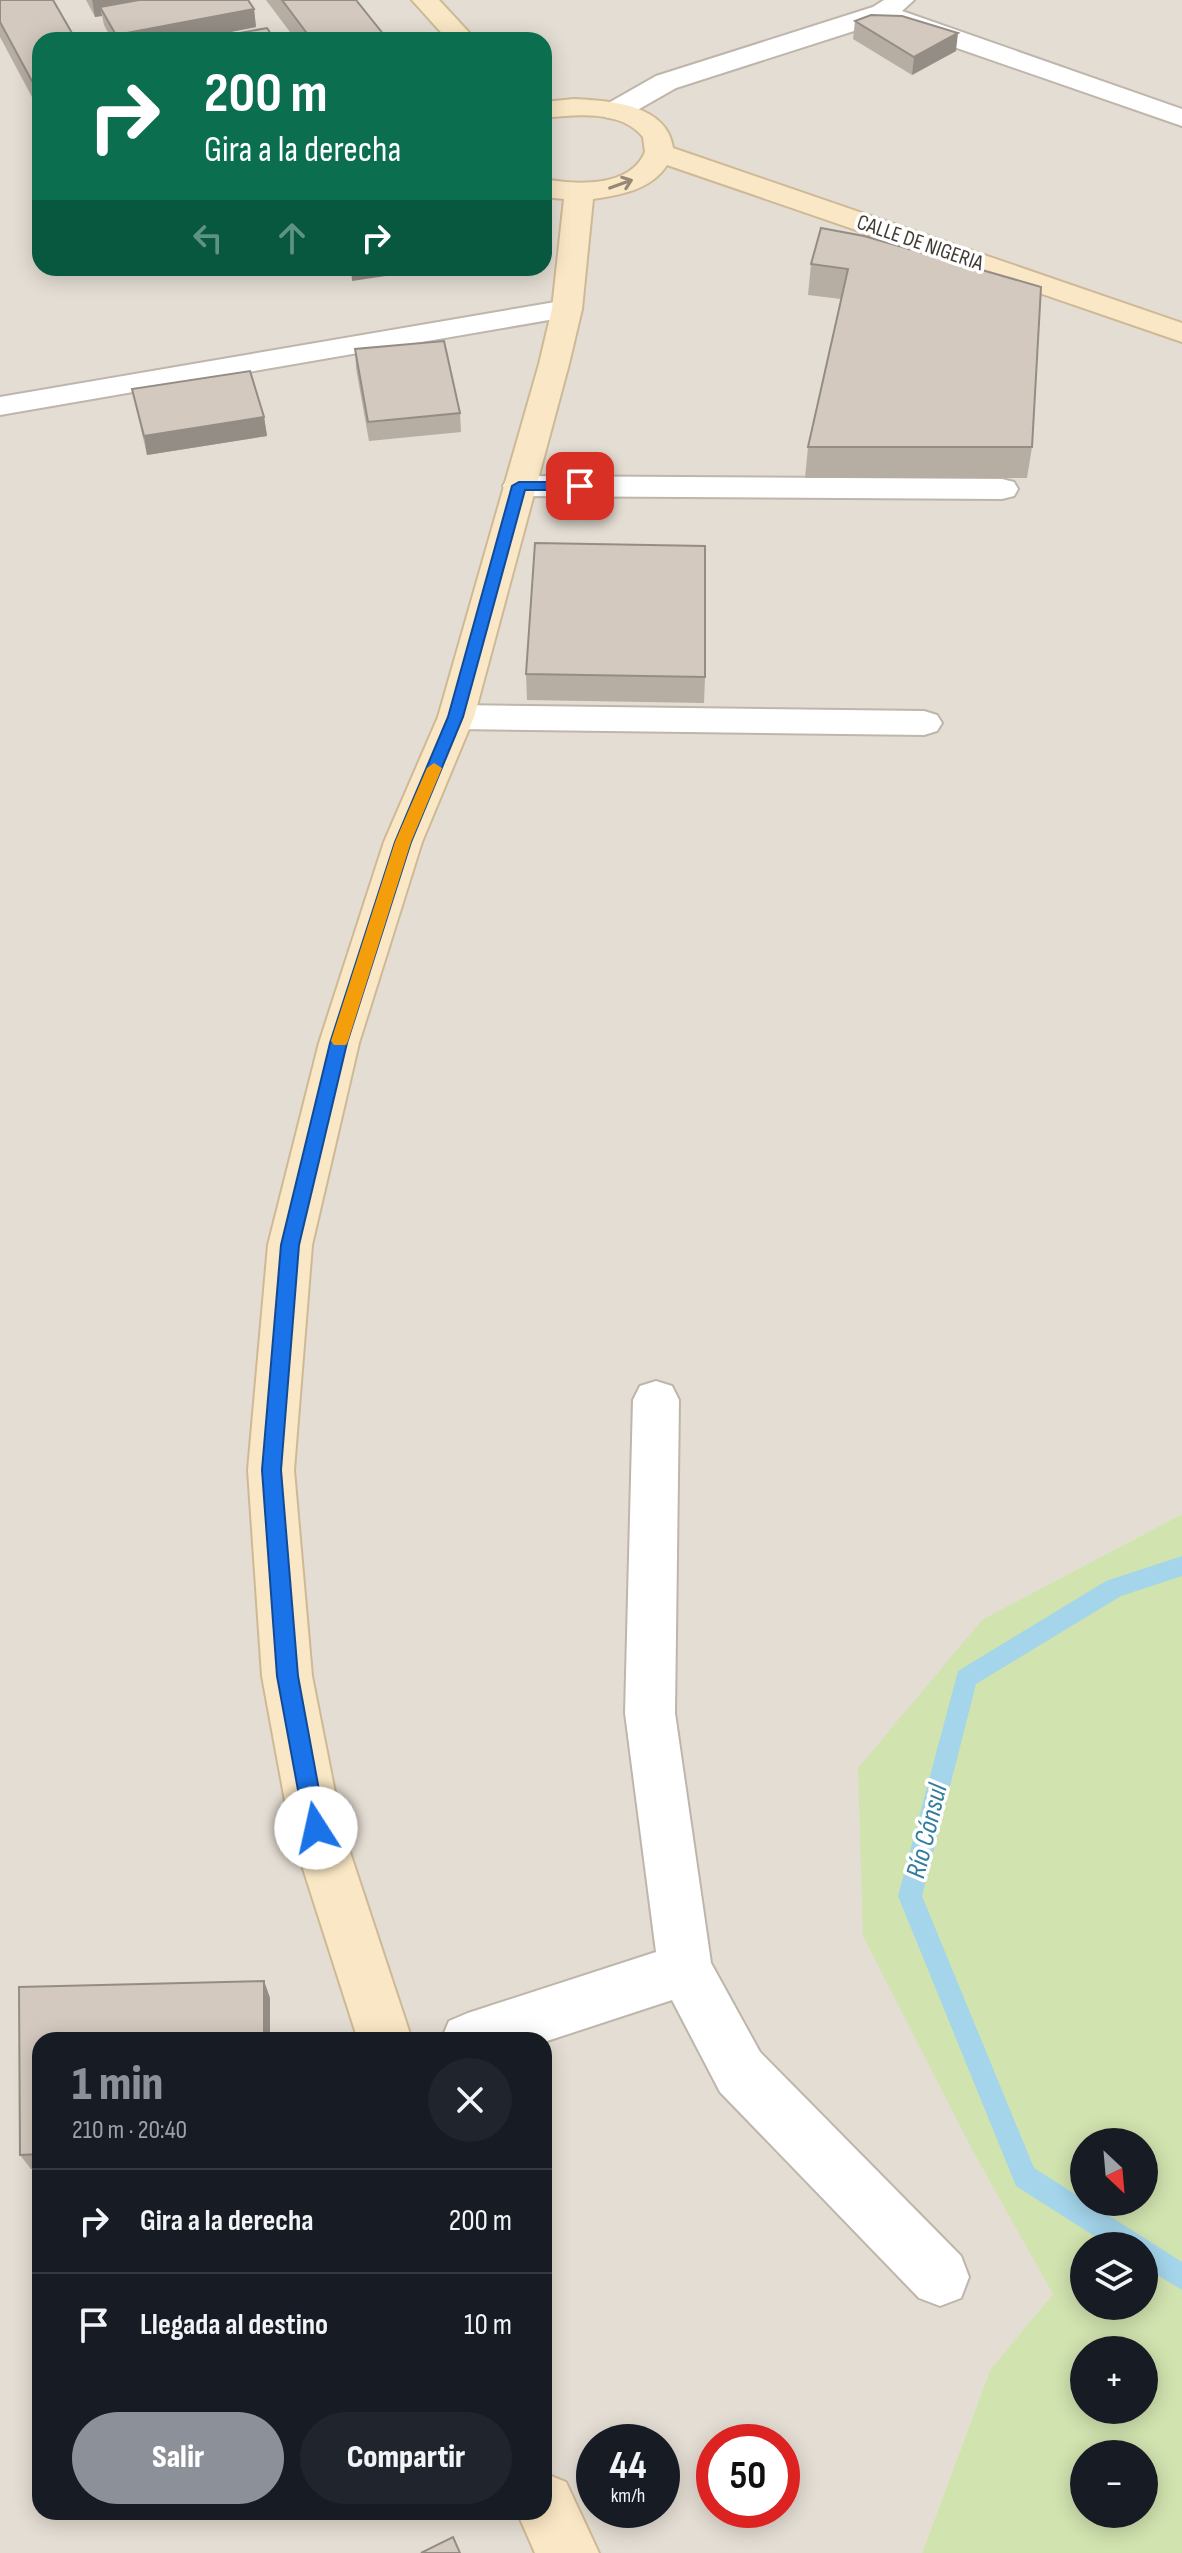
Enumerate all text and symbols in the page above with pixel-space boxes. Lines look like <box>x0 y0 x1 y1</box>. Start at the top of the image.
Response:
text: 200 m <box>204 61 328 128</box>
icon: right <box>72 64 176 168</box>
text: Gira a la derecha <box>204 129 401 172</box>
one-way arrow <box>608 176 633 190</box>
street label: CALLE DE NIGERIA <box>853 209 987 277</box>
icon: left <box>186 216 230 260</box>
icon: ahead <box>270 216 314 260</box>
icon: right <box>354 216 398 260</box>
pin <box>546 452 614 520</box>
icon: arrive <box>558 464 602 508</box>
water label: Río Cónsul <box>899 1780 955 1882</box>
position arrow <box>274 1786 358 1870</box>
text: 1 min <box>72 2056 163 2113</box>
button: close <box>428 2058 512 2142</box>
text: 210 m · 20:40 <box>72 2115 187 2146</box>
north arrow <box>1070 2128 1158 2216</box>
map controls <box>1070 2128 1158 2528</box>
icon: right <box>72 2199 116 2243</box>
text: Gira a la derecha <box>140 2203 314 2239</box>
text: 200 m <box>449 2203 512 2239</box>
button: layers <box>1070 2232 1158 2320</box>
icon: arrive <box>72 2303 116 2347</box>
text: Llegada al destino <box>140 2307 328 2343</box>
text: 10 m <box>464 2307 512 2343</box>
button: + <box>1070 2336 1158 2424</box>
button: Salir <box>72 2412 284 2504</box>
button: Compartir <box>300 2412 512 2504</box>
speed limit sign: 50 <box>696 2424 800 2528</box>
button: − <box>1070 2440 1158 2528</box>
text: 44 <box>609 2442 647 2490</box>
text: km/h <box>611 2484 645 2508</box>

